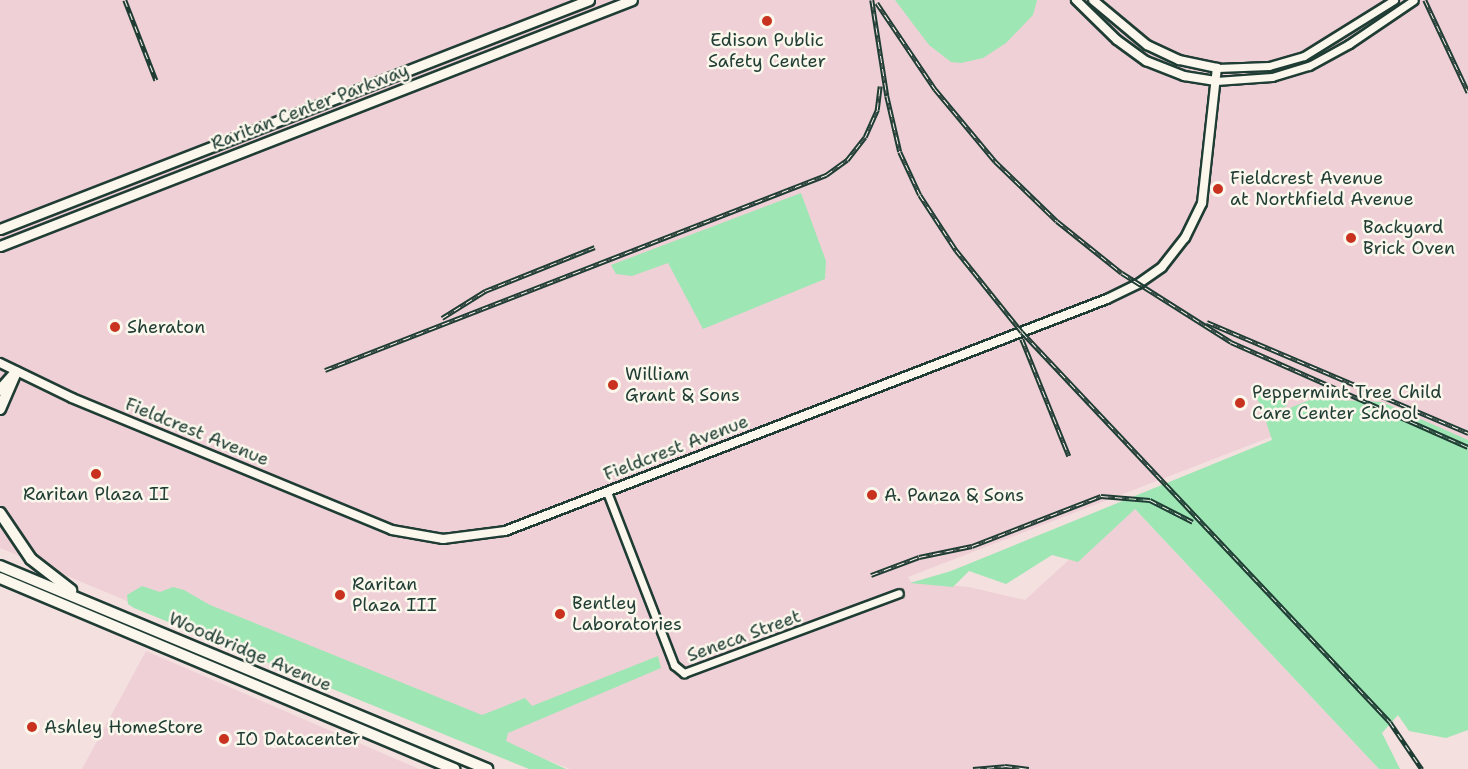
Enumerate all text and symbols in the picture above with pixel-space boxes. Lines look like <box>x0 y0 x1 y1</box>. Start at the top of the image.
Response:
marker: Edison Public Safety Center <box>760 14 774 28</box>
place label: Edison Public Safety Center <box>708 30 826 72</box>
street label: Raritan Center Parkway <box>208 59 412 155</box>
place label: Fieldcrest Avenue at Northfield Avenue <box>1230 168 1414 210</box>
marker: Fieldcrest Avenue at Northfield Avenue <box>1211 182 1225 196</box>
place label: Backyard Brick Oven <box>1363 217 1455 260</box>
marker: Backyard Brick Oven <box>1344 231 1358 245</box>
place label: Sheraton <box>127 316 205 338</box>
marker: Sheraton <box>108 320 122 334</box>
place label: William Grant & Sons <box>625 364 740 406</box>
marker: William Grant & Sons <box>606 378 620 392</box>
place label: Peppermint Tree Child Care Center School <box>1252 382 1442 424</box>
street label: Fieldcrest Avenue <box>122 393 272 471</box>
marker: Peppermint Tree Child Care Center School <box>1233 396 1247 410</box>
street label: Fieldcrest Avenue <box>601 410 751 486</box>
marker: Raritan Plaza II <box>89 467 103 481</box>
place label: Raritan Plaza II <box>23 483 169 505</box>
place label: A. Panza & Sons <box>884 484 1024 506</box>
marker: A. Panza & Sons <box>865 488 879 502</box>
place label: Raritan Plaza III <box>352 574 437 616</box>
marker: Raritan Plaza III <box>333 588 347 602</box>
place label: Bentley Laboratories <box>572 593 682 636</box>
street label: Seneca Street <box>684 605 804 667</box>
marker: Bentley Laboratories <box>553 607 567 621</box>
street label: Woodbridge Avenue <box>165 608 335 696</box>
place label: Ashley HomeStore <box>44 716 203 738</box>
marker: Ashley HomeStore <box>25 720 39 734</box>
place label: IO Datacenter <box>236 728 361 750</box>
marker: IO Datacenter <box>217 732 231 746</box>

